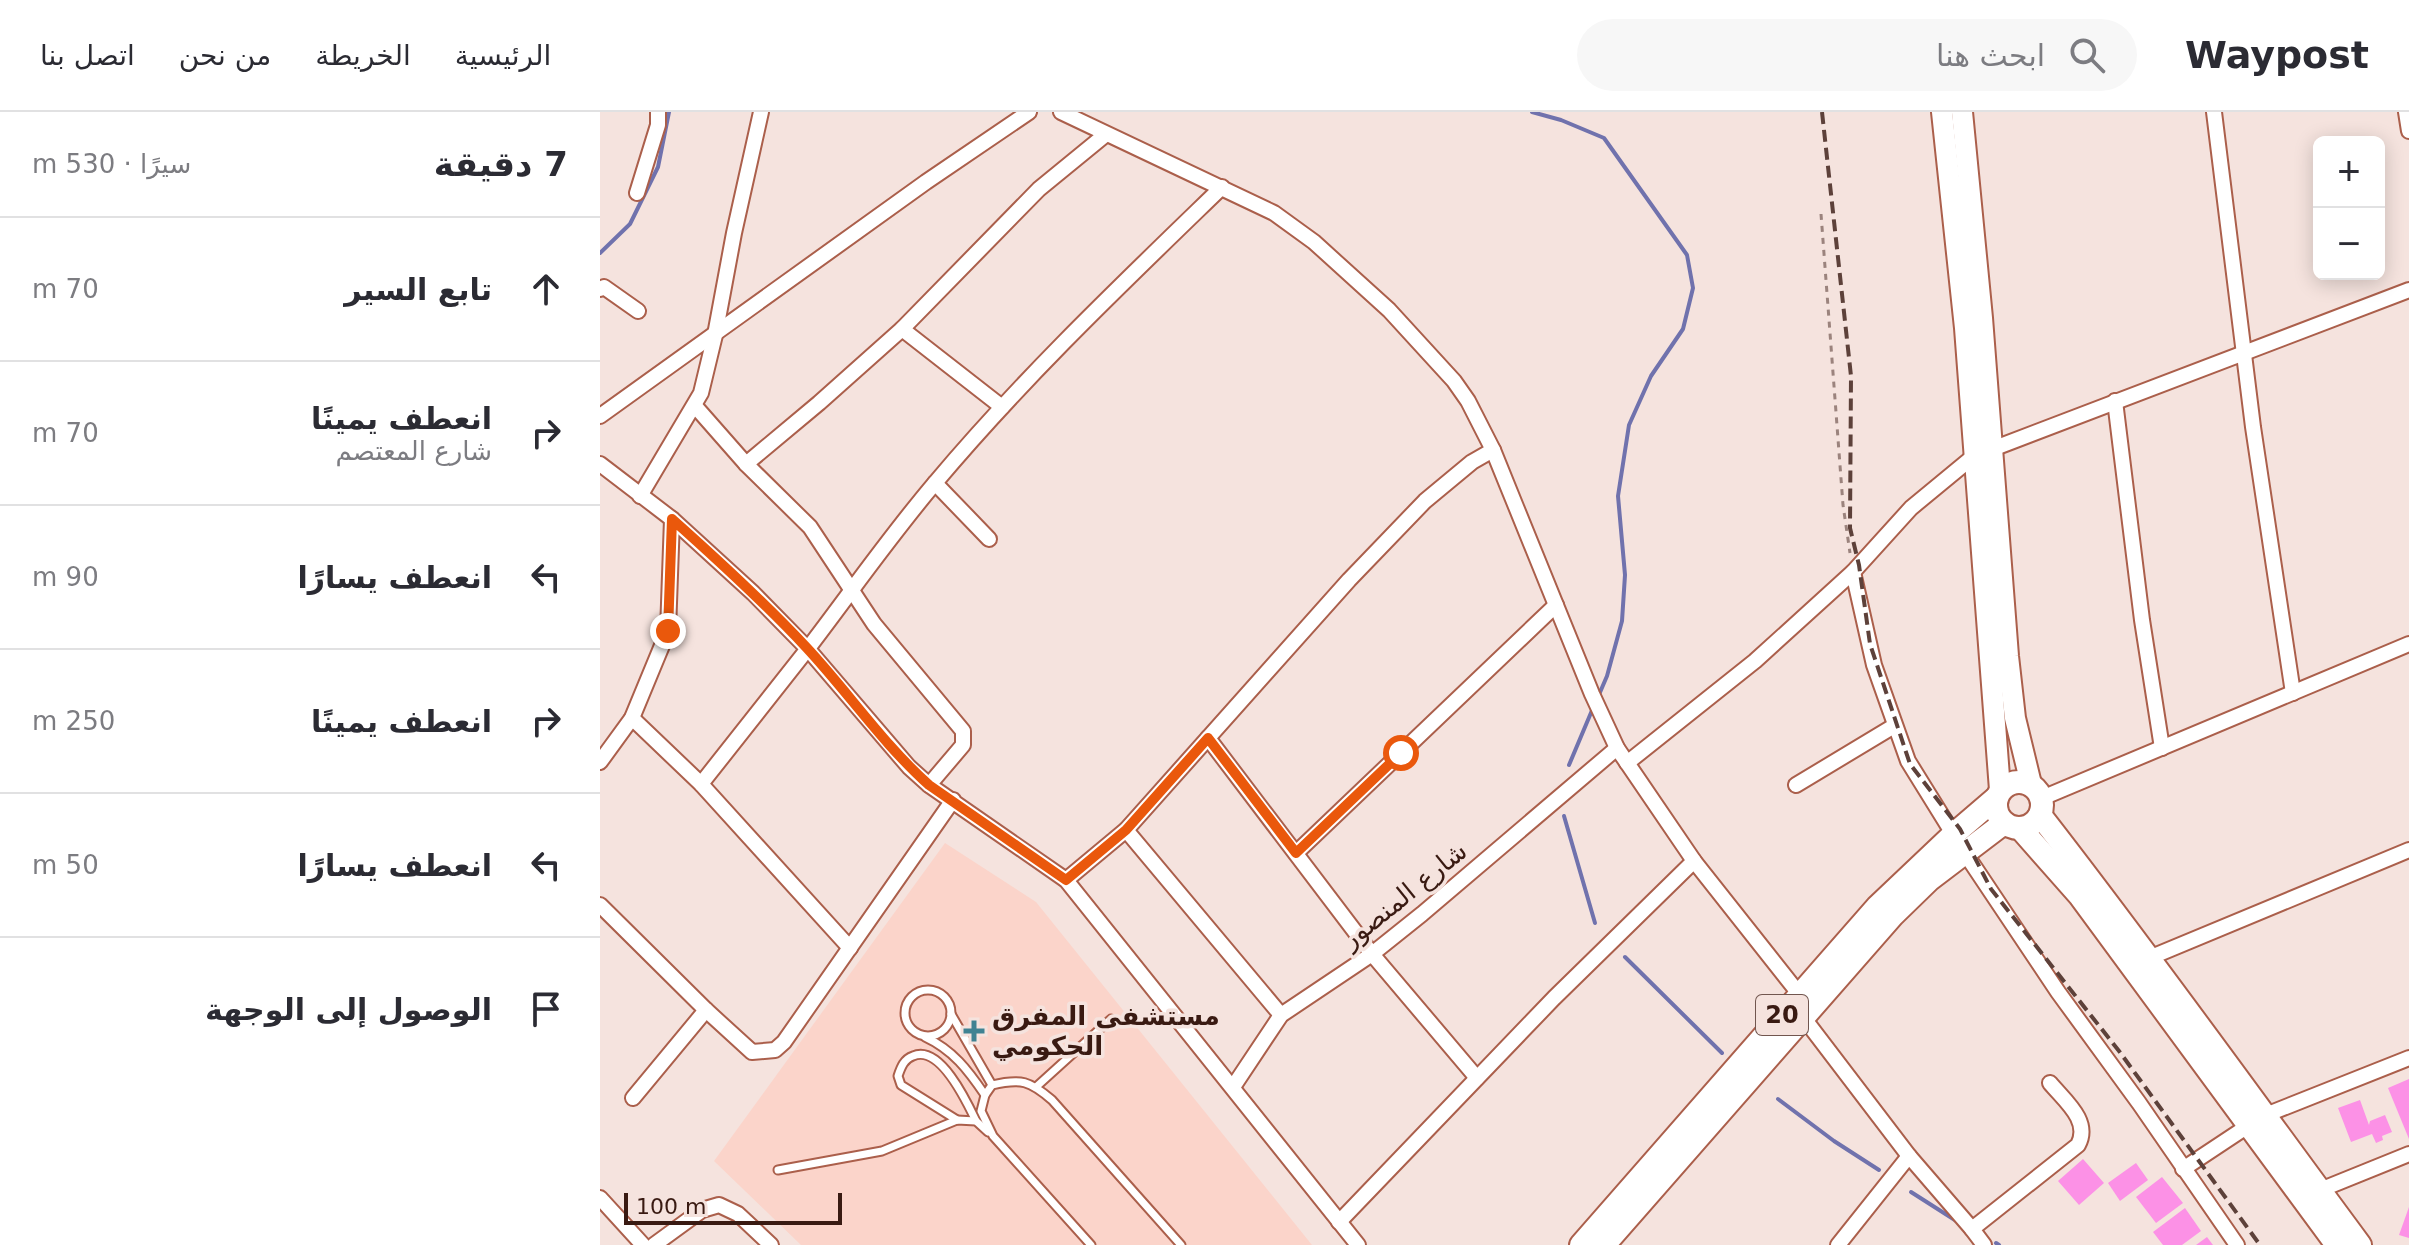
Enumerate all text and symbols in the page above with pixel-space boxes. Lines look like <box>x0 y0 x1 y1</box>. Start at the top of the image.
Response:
search box <box>1577 19 2137 91</box>
icon: search <box>2065 33 2109 77</box>
text: Waypost <box>2185 33 2369 77</box>
text: ابحث هنا <box>1936 38 2045 73</box>
text: اتصل بنا <box>40 39 135 72</box>
text: من نحن <box>179 39 271 72</box>
text: الخريطة <box>315 39 411 72</box>
text: الرئيسية <box>455 39 551 72</box>
map controls <box>2313 136 2385 280</box>
button: + <box>2313 136 2385 208</box>
text: 7 دقيقة <box>434 144 568 184</box>
text: سيرًا · 530 m <box>32 149 191 179</box>
button: − <box>2313 208 2385 280</box>
icon: ahead <box>524 267 568 311</box>
text: تابع السير <box>344 272 492 307</box>
text: 70 m <box>32 274 99 304</box>
text: انعطف يمينًا <box>311 401 492 436</box>
icon: right <box>524 411 568 455</box>
text: 70 m <box>32 418 99 448</box>
text: شارع المعتصم <box>336 436 492 466</box>
icon: left <box>524 555 568 599</box>
text: انعطف يسارًا <box>298 560 492 595</box>
text: 90 m <box>32 562 99 592</box>
route end <box>650 613 686 649</box>
icon: right <box>524 699 568 743</box>
text: انعطف يمينًا <box>311 704 492 739</box>
text: 250 m <box>32 706 115 736</box>
route start <box>1383 735 1419 771</box>
street label: شارع المنصور <box>1334 835 1473 957</box>
icon: left <box>524 843 568 887</box>
text: انعطف يسارًا <box>298 848 492 883</box>
text: 50 m <box>32 850 99 880</box>
icon: arrive <box>524 987 568 1031</box>
text: الوصول إلى الوجهة <box>205 992 492 1027</box>
road number: 20 <box>1756 995 1808 1035</box>
place label: مستشفى المفرق الحكومي <box>992 1001 1220 1062</box>
marker: مستشفى المفرق الحكومي <box>963 1020 985 1042</box>
scale bar <box>624 1189 842 1225</box>
text: 100 m <box>636 1194 706 1219</box>

